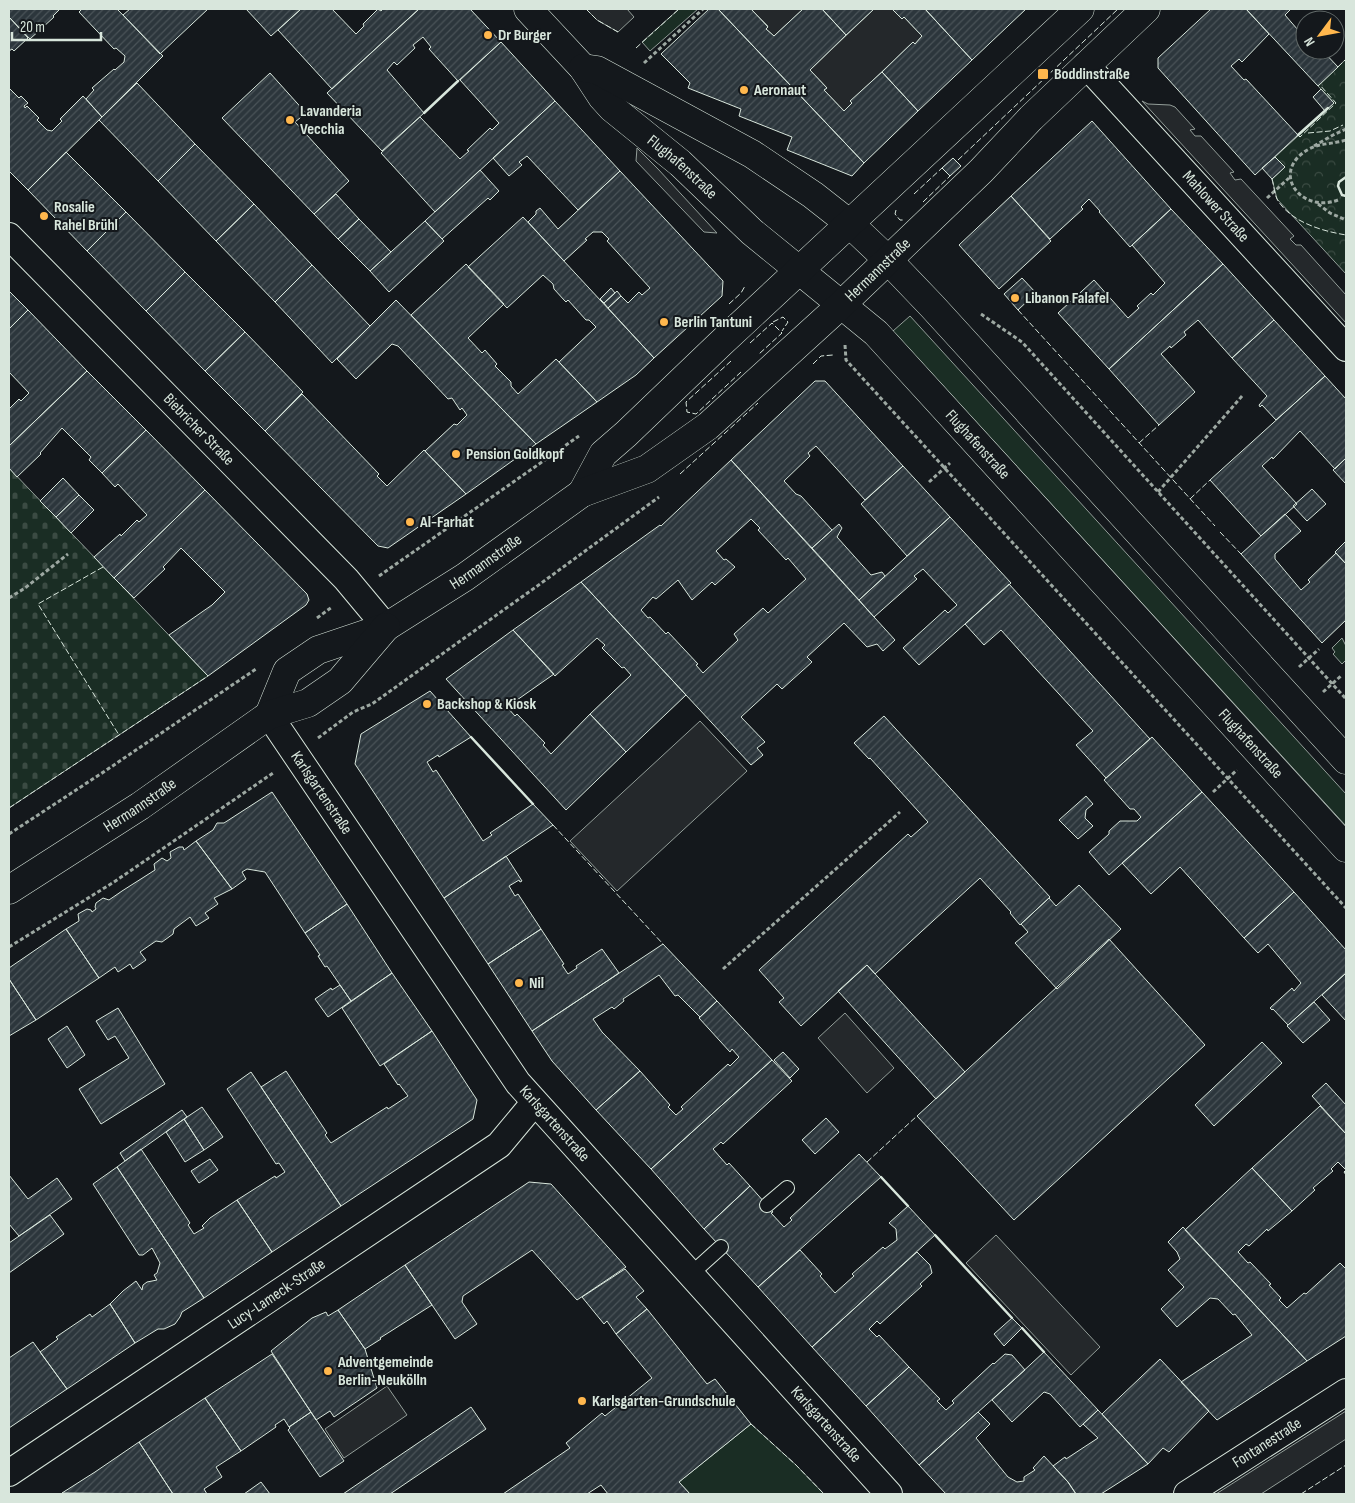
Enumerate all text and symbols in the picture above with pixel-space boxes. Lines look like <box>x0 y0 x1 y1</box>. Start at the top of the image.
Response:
scale bar <box>12 10 101 42</box>
north arrow <box>1295 10 1345 60</box>
text: 20 m <box>20 18 45 37</box>
place label: Dr Burger <box>498 26 551 45</box>
marker: Dr Burger <box>482 29 494 41</box>
text: N <box>1300 34 1319 49</box>
place label: Boddinstraße <box>1054 65 1130 84</box>
marker: Boddinstraße <box>1036 67 1050 81</box>
place label: Aeronaut <box>753 81 806 100</box>
marker: Aeronaut <box>738 84 750 96</box>
place label: Lavanderia Vecchia <box>300 102 362 139</box>
marker: Lavanderia Vecchia <box>284 114 296 126</box>
street label: Flughafenstraße <box>644 131 721 203</box>
street label: Mahlower Straße <box>1178 167 1253 246</box>
place label: Rosalie Rahel Brühl <box>54 198 118 235</box>
marker: Rosalie Rahel Brühl <box>38 210 50 222</box>
street label: Hermannstraße <box>841 234 915 306</box>
place label: Libanon Falafel <box>1025 289 1109 308</box>
marker: Libanon Falafel <box>1009 292 1021 304</box>
place label: Berlin Tantuni <box>674 313 752 332</box>
marker: Berlin Tantuni <box>658 316 670 328</box>
street label: Biebricher Straße <box>160 389 238 469</box>
street label: Flughafenstraße <box>941 406 1014 483</box>
place label: Pension Goldkopf <box>466 445 565 464</box>
marker: Pension Goldkopf <box>450 448 462 460</box>
place label: Al-Farhat <box>419 513 474 532</box>
marker: Al-Farhat <box>404 516 416 528</box>
street label: Hermannstraße <box>446 530 525 594</box>
place label: Backshop & Kiosk <box>437 695 536 714</box>
marker: Backshop & Kiosk <box>421 698 433 710</box>
street label: Flughafenstraße <box>1214 705 1287 782</box>
street label: Karlsgartenstraße <box>287 748 356 838</box>
street label: Hermannstraße <box>100 774 180 836</box>
place label: Nil <box>529 974 544 993</box>
marker: Nil <box>513 977 525 989</box>
street label: Karlsgartenstraße <box>515 1082 594 1166</box>
street label: Lucy-Lameck-Straße <box>224 1254 329 1333</box>
place label: Adventgemeinde Berlin-Neukölln <box>337 1353 434 1390</box>
marker: Adventgemeinde Berlin-Neukölln <box>322 1365 334 1377</box>
street label: Karlsgartenstraße <box>787 1382 865 1466</box>
place label: Karlsgarten-Grundschule <box>592 1392 736 1411</box>
marker: Karlsgarten-Grundschule <box>576 1395 588 1407</box>
street label: Fontanestraße <box>1229 1414 1305 1472</box>

